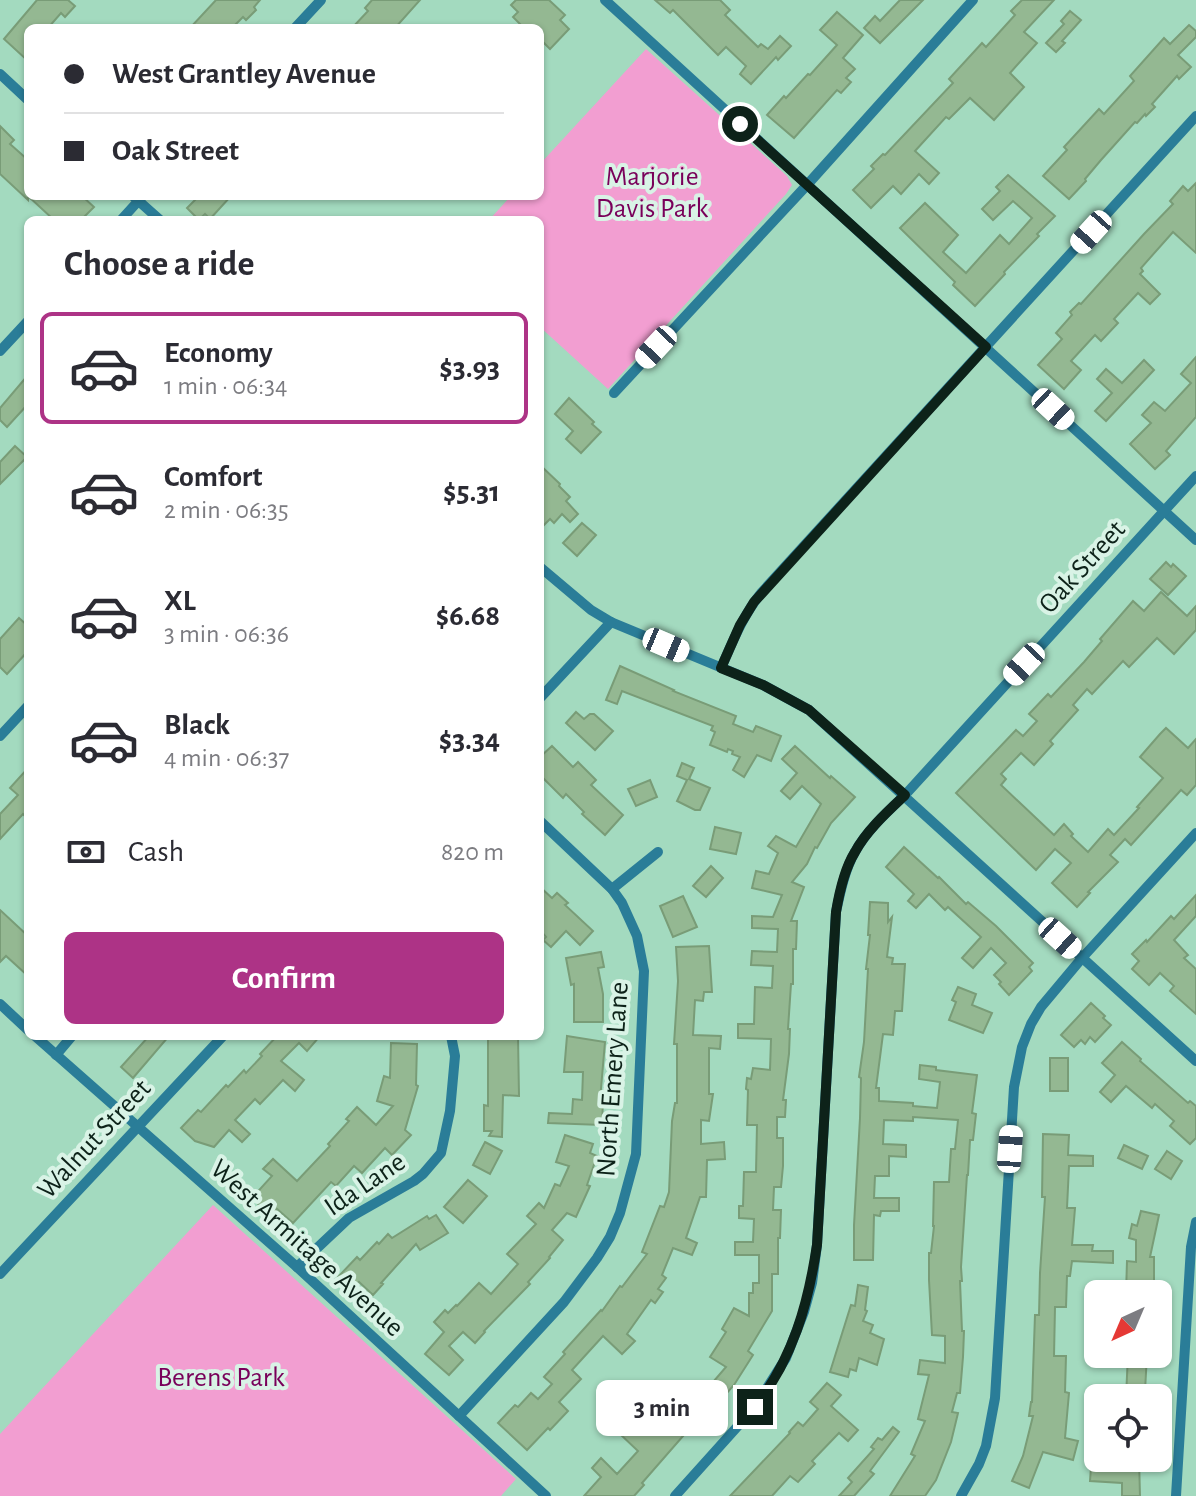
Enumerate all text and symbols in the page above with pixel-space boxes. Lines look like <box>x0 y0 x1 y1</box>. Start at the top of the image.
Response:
text: West Grantley Avenue <box>112 59 376 89</box>
route start <box>722 106 758 142</box>
text: Oak Street <box>112 136 239 166</box>
park label: Marjorie Davis Park <box>596 163 709 223</box>
car <box>1066 206 1116 258</box>
text: Choose a ride <box>64 246 254 282</box>
car <box>631 321 681 373</box>
icon: car <box>68 332 140 404</box>
text: Economy <box>164 338 273 368</box>
text: $3.93 <box>439 353 500 383</box>
text: 1 min · 06:34 <box>164 373 287 399</box>
car <box>1027 384 1079 434</box>
icon: car <box>68 456 140 528</box>
text: Comfort <box>164 462 263 492</box>
text: $5.31 <box>443 477 500 507</box>
text: 2 min · 06:35 <box>164 497 289 523</box>
street label: Oak Street <box>1034 516 1131 619</box>
icon: car <box>68 580 140 652</box>
text: XL <box>164 586 196 616</box>
text: $6.68 <box>436 601 500 631</box>
text: 3 min · 06:36 <box>164 621 289 647</box>
car <box>639 625 693 665</box>
car <box>999 638 1049 690</box>
icon: car <box>68 704 140 776</box>
text: Black <box>164 710 230 740</box>
text: $3.34 <box>439 725 500 755</box>
text: 4 min · 06:37 <box>164 745 289 771</box>
icon: cash <box>64 830 108 874</box>
text: Cash <box>128 837 184 867</box>
text: 820 m <box>441 839 504 865</box>
car <box>1034 913 1086 963</box>
button: Confirm <box>64 932 504 1024</box>
street label: North Emery Lane <box>592 981 634 1178</box>
street label: Walnut Street <box>33 1074 156 1204</box>
car <box>996 1124 1024 1174</box>
street label: Ida Lane <box>320 1148 411 1222</box>
street label: West Armitage Avenue <box>205 1155 409 1342</box>
north arrow <box>1084 1280 1172 1368</box>
map controls <box>1084 1280 1172 1472</box>
park label: Berens Park <box>157 1364 285 1392</box>
callout: 3 min <box>595 1379 727 1435</box>
button: locate <box>1084 1384 1172 1472</box>
route end <box>737 1389 773 1425</box>
text: 3 min <box>634 1395 690 1421</box>

